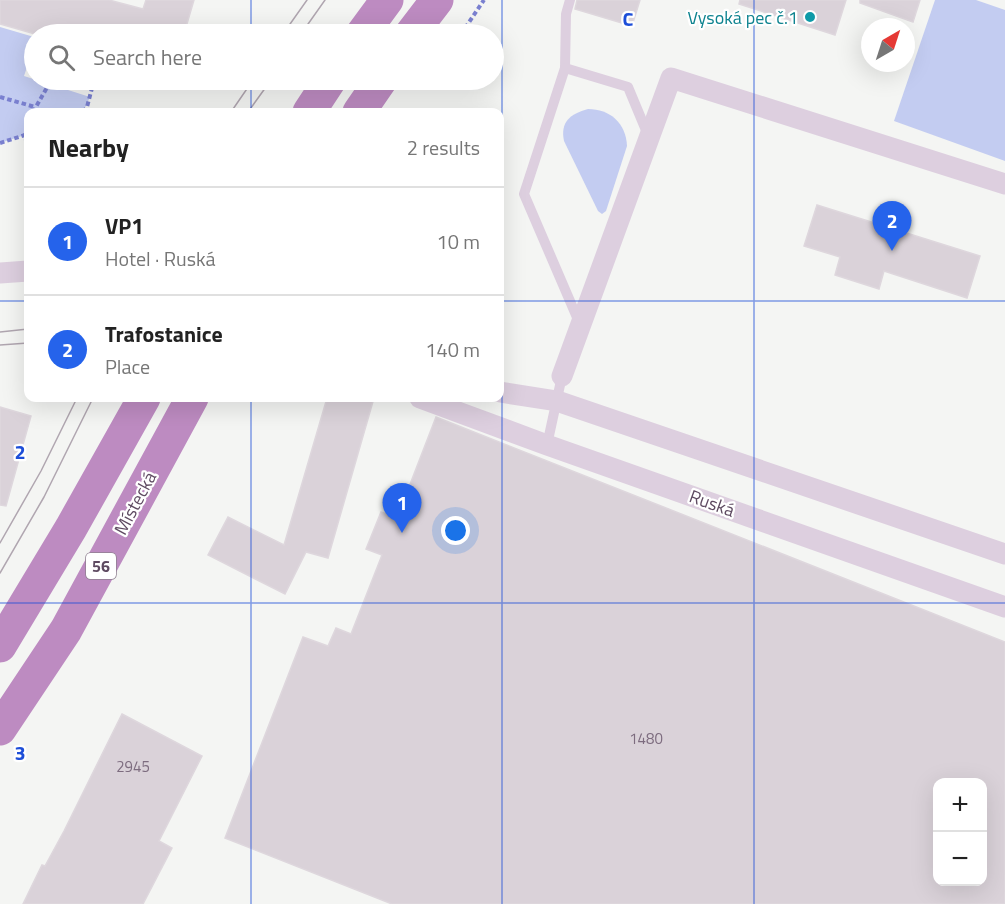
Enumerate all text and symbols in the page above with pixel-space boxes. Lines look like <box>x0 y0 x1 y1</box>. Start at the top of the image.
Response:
text: C <box>623 3 634 34</box>
place label: Vysoká pec č.1 <box>687 4 798 31</box>
marker: Vysoká pec č.1 <box>803 10 817 24</box>
north arrow <box>861 18 915 72</box>
search box <box>24 24 504 90</box>
text: Search here <box>93 40 202 74</box>
icon: search <box>45 41 78 74</box>
text: Nearby <box>48 128 129 167</box>
text: 2 results <box>407 132 480 163</box>
pin: 2 <box>872 202 912 251</box>
text: VP1 <box>105 209 144 243</box>
text: 1 <box>62 226 73 257</box>
text: 10 m <box>436 226 480 257</box>
text: Hotel · Ruská <box>105 243 215 274</box>
text: Trafostanice <box>105 317 223 351</box>
text: 2 <box>62 334 73 365</box>
text: 140 m <box>425 334 480 365</box>
text: Place <box>105 351 150 382</box>
text: 2 <box>14 436 26 467</box>
street label: Místecká <box>107 467 163 539</box>
street label: Ruská <box>686 482 738 524</box>
pin: 1 <box>382 484 422 533</box>
your location <box>441 516 470 545</box>
road number: 56 <box>86 553 116 579</box>
house number: 1480 <box>629 727 663 750</box>
text: 3 <box>14 737 26 768</box>
house number: 2945 <box>116 755 150 778</box>
map controls <box>933 778 987 886</box>
button: + <box>933 778 987 832</box>
button: − <box>933 832 987 886</box>

